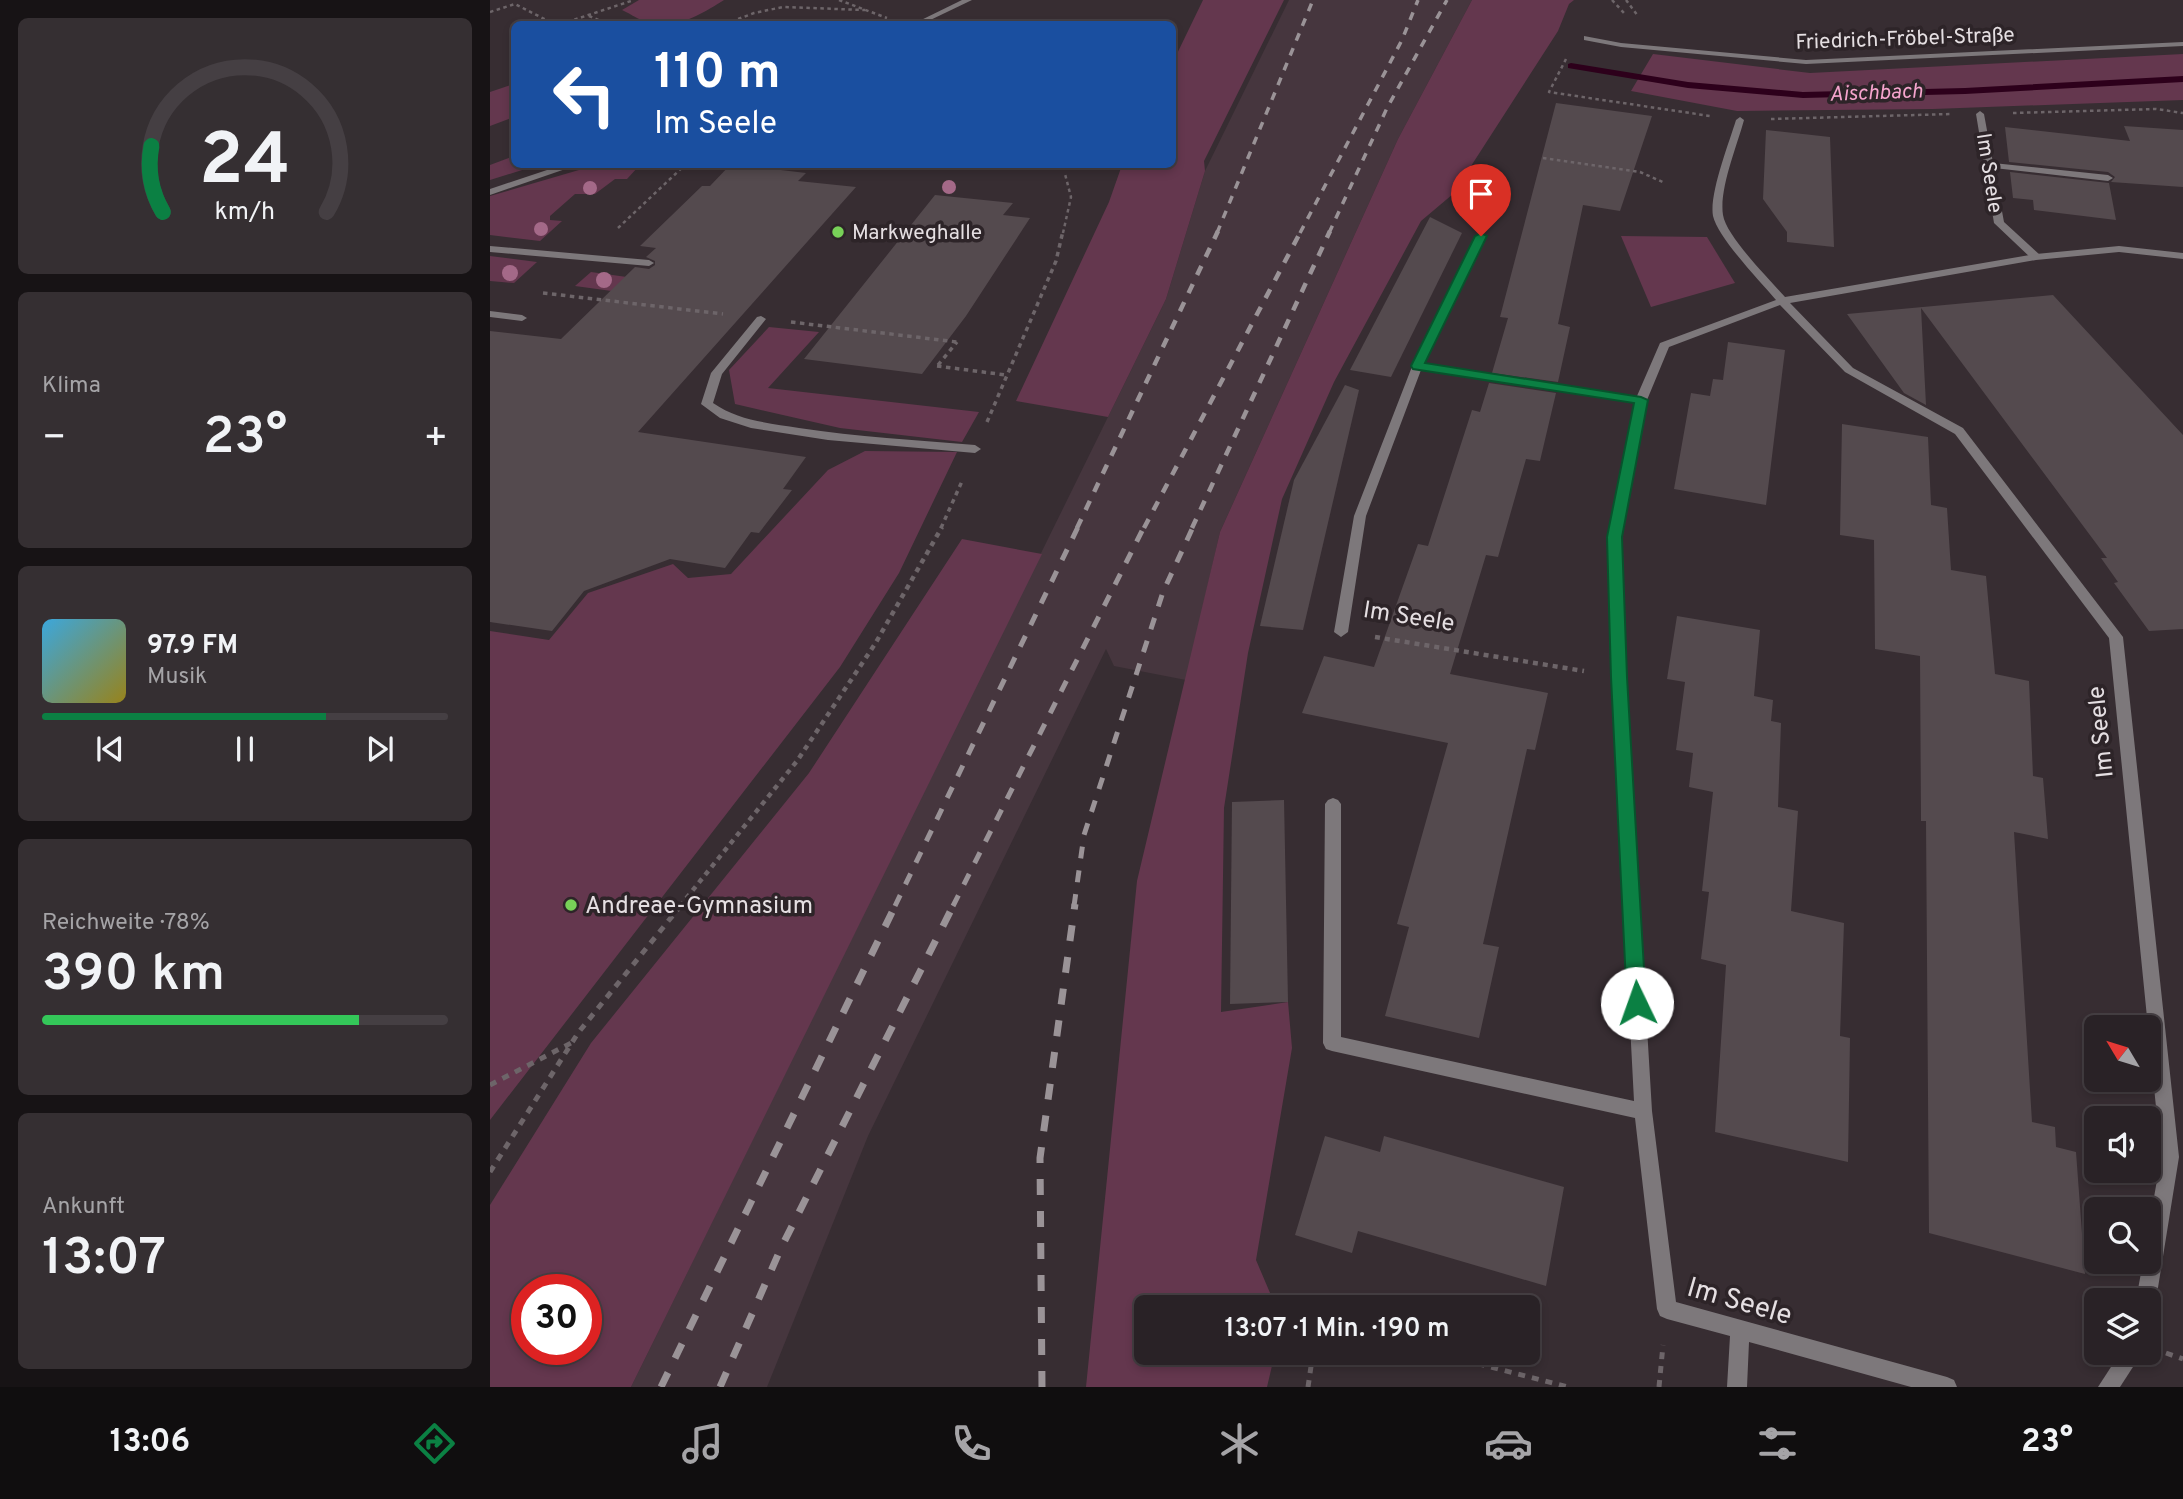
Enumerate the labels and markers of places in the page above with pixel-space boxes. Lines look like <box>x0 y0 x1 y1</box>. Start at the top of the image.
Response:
pin <box>1451 164 1511 236</box>
place label: Markweghalle <box>852 220 982 247</box>
marker: Markweghalle <box>830 224 846 240</box>
place label: Andreae-Gymnasium <box>585 892 813 922</box>
marker: Andreae-Gymnasium <box>563 897 579 913</box>

